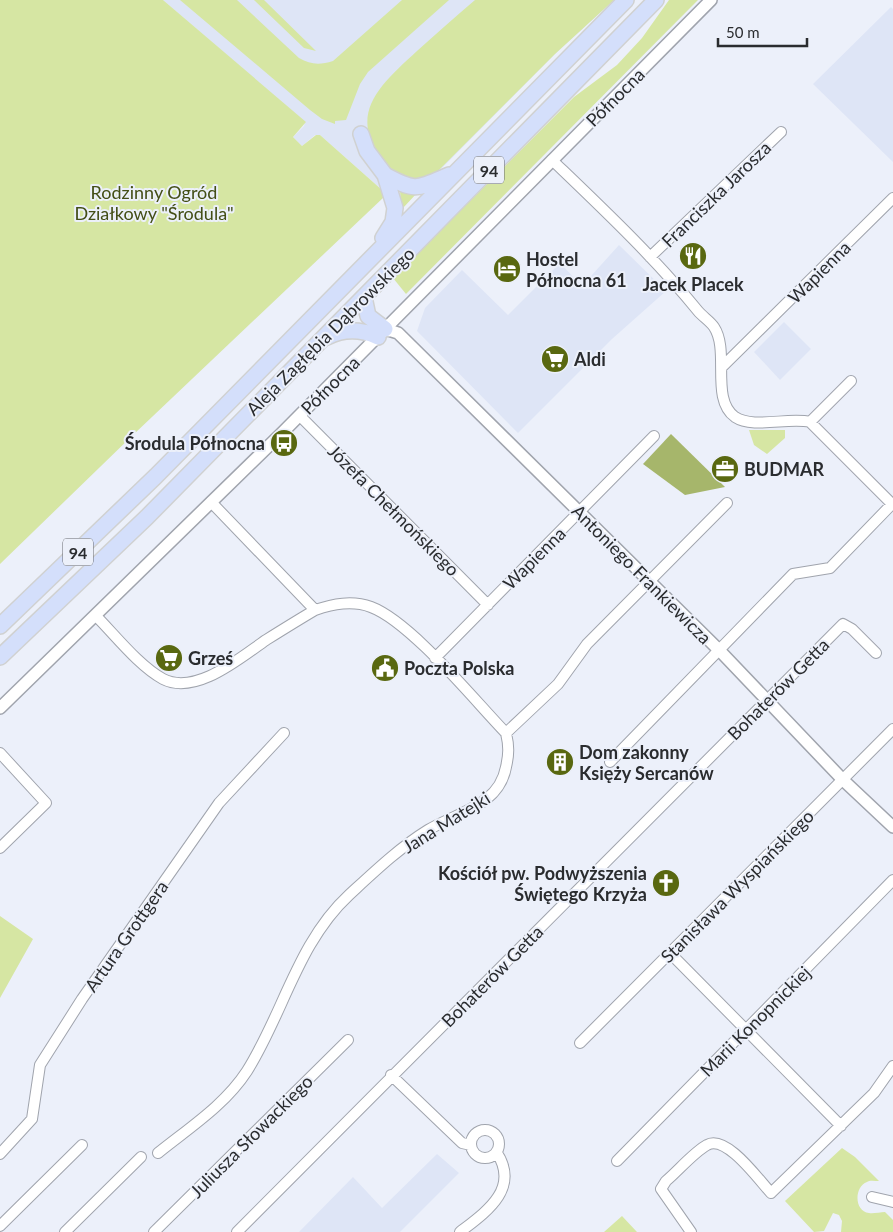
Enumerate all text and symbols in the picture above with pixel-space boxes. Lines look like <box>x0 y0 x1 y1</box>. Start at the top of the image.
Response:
scale bar <box>718 15 807 47</box>
text: 50 m <box>726 23 760 41</box>
street label: Północna <box>581 63 649 131</box>
street label: Franciszka Jarosza <box>657 136 775 252</box>
road number: 94 <box>474 156 504 184</box>
park label: Rodzinny Ogród Działkowy "Środula" <box>74 181 234 224</box>
street label: Wapienna <box>783 236 855 308</box>
restaurant icon: Jacek Placek <box>678 241 708 271</box>
street label: Aleja Zagłębia Dąbrowskiego <box>241 242 419 420</box>
place label: Hostel Północna 61 <box>526 248 627 291</box>
hotel icon: Hostel Północna 61 <box>492 254 522 284</box>
place label: Jacek Placek <box>642 273 744 295</box>
supermarket icon: Aldi <box>540 344 570 374</box>
place label: Aldi <box>573 348 606 370</box>
street label: Północna <box>296 351 364 419</box>
bus stop icon: Środula Północna <box>269 428 299 458</box>
place label: Środula Północna <box>125 432 265 454</box>
street label: Józefa Chełmońskiego <box>324 440 464 580</box>
office icon: BUDMAR <box>710 454 740 484</box>
place label: BUDMAR <box>744 458 824 480</box>
street label: Antoniego Frankiewicza <box>568 500 716 648</box>
street label: Wapienna <box>498 522 570 594</box>
road number: 94 <box>63 538 93 566</box>
street label: Bohaterów Getta <box>723 634 833 744</box>
supermarket icon: Grześ <box>154 643 184 673</box>
place label: Grześ <box>188 647 233 669</box>
public building icon: Poczta Polska <box>370 653 400 683</box>
place label: Poczta Polska <box>404 657 514 679</box>
place label: Dom zakonny Księży Sercanów <box>579 741 714 784</box>
building icon: Dom zakonny Księży Sercanów <box>545 747 575 777</box>
street label: Jana Matejki <box>398 787 494 857</box>
street label: Stanisława Wyspiańskiego <box>656 805 818 967</box>
place label: Kościół pw. Podwyższenia Świętego Krzyża <box>438 862 647 905</box>
church icon: Kościół pw. Podwyższenia Świętego Krzyża <box>651 868 681 898</box>
street label: Artura Grottgera <box>79 876 173 996</box>
street label: Bohaterów Getta <box>437 921 547 1031</box>
street label: Marii Konopnickiej <box>695 961 815 1081</box>
street label: Juliusza Słowackiego <box>185 1070 317 1202</box>

